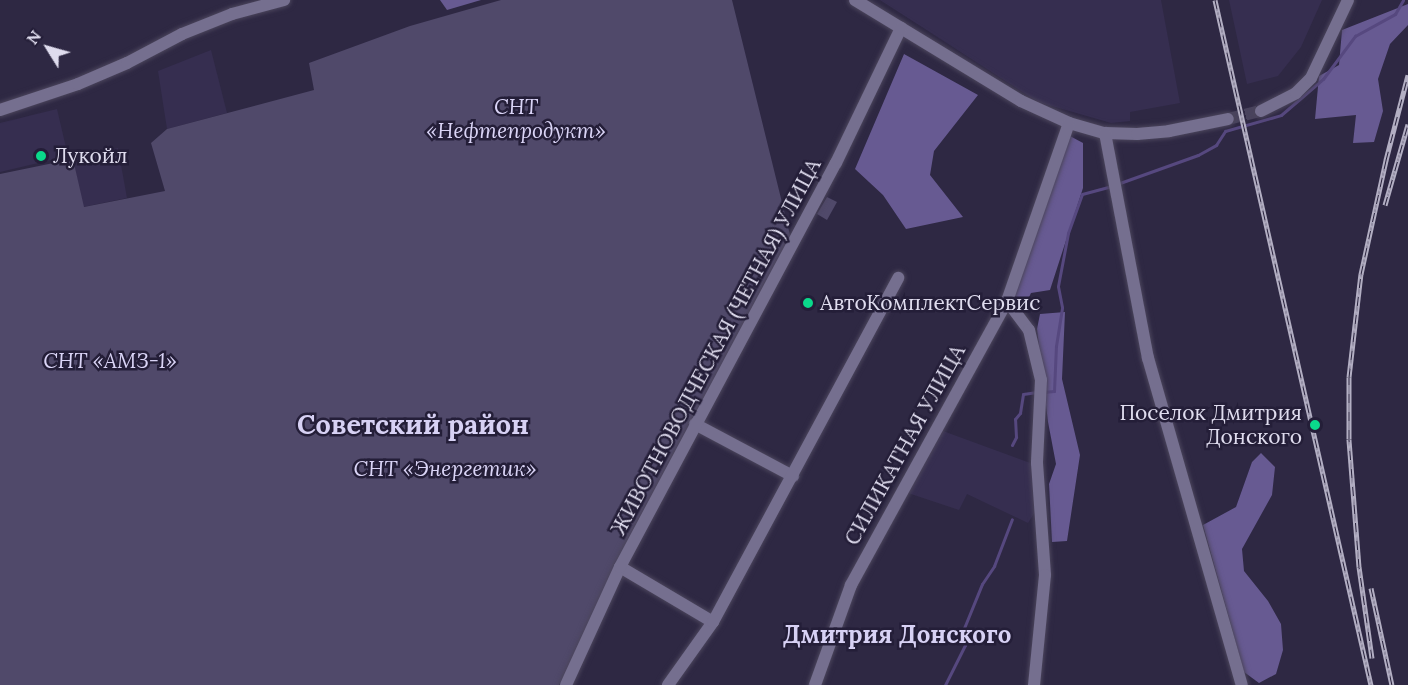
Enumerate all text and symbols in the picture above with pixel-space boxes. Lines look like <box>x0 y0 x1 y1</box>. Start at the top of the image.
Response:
north arrow <box>18 18 78 78</box>
text: N <box>22 26 45 48</box>
park label: СНТ «Нефтепродукт» <box>426 94 606 144</box>
place label: Лукойл <box>53 143 127 169</box>
marker: Лукойл <box>34 149 48 163</box>
street label: ЖИВОТНОВОДЧЕСКАЯ (ЧЕТНАЯ) УЛИЦА <box>606 155 826 539</box>
place label: АвтоКомплектСервис <box>820 290 1040 316</box>
marker: АвтоКомплектСервис <box>801 296 815 310</box>
street label: СИЛИКАТНАЯ УЛИЦА <box>839 340 971 550</box>
park label: СНТ «АМЗ-1» <box>43 348 177 374</box>
place label: Поселок Дмитрия Донского <box>1120 400 1302 450</box>
district label: Советский район <box>297 409 529 441</box>
marker: Поселок Дмитрия Донского <box>1306 416 1324 434</box>
park label: СНТ «Энергетик» <box>354 456 536 482</box>
district label: Дмитрия Донского <box>783 621 1011 649</box>

